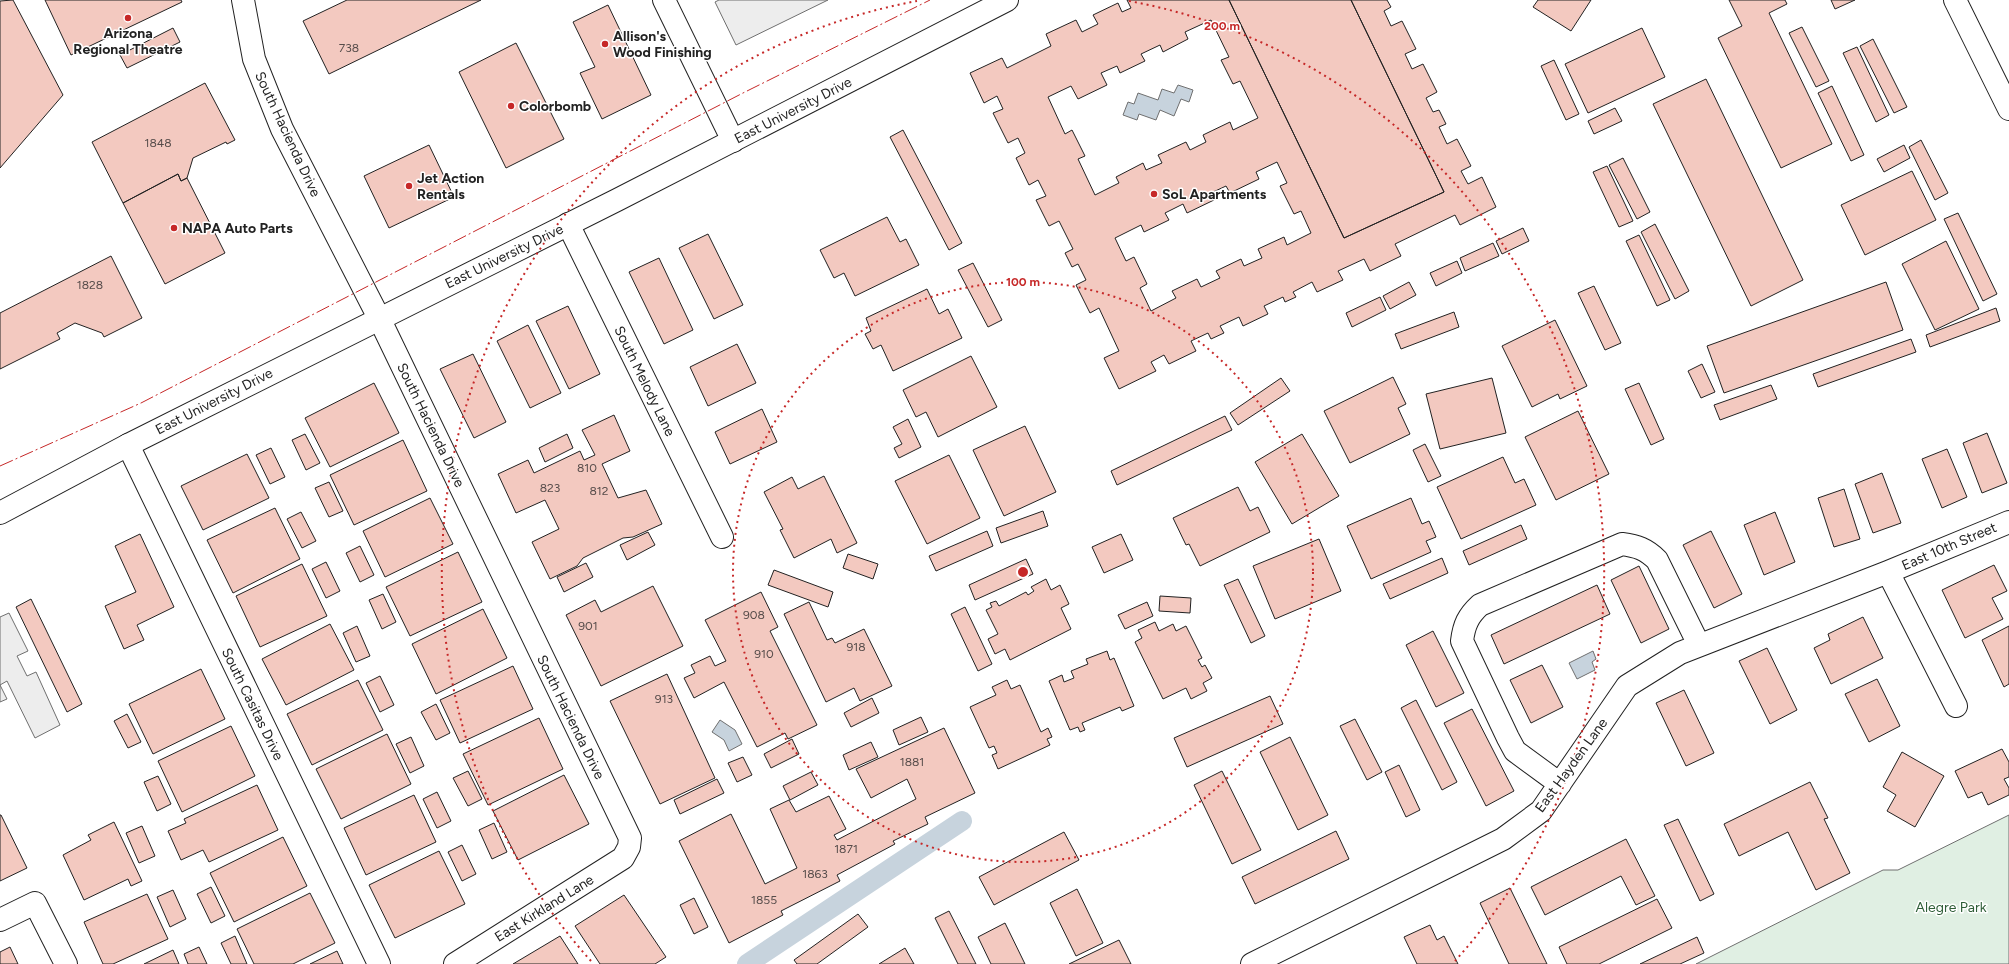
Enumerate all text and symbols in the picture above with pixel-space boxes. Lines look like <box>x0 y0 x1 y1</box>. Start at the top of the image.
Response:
marker: Arizona Regional Theatre <box>123 13 133 23</box>
text: 200 m <box>1204 19 1240 33</box>
place label: Arizona Regional Theatre <box>73 25 183 58</box>
place label: Allison's Wood Finishing <box>613 28 712 61</box>
marker: Allison's Wood Finishing <box>600 39 610 49</box>
house number: 738 <box>339 41 359 55</box>
street label: South Hacienda Drive <box>251 69 324 200</box>
street label: East University Drive <box>732 73 855 147</box>
place label: Colorbomb <box>519 98 591 115</box>
marker: Colorbomb <box>506 101 516 111</box>
house number: 1848 <box>144 136 172 150</box>
place label: Jet Action Rentals <box>417 170 484 203</box>
marker: Jet Action Rentals <box>404 181 414 191</box>
place label: SoL Apartments <box>1162 186 1267 203</box>
marker: SoL Apartments <box>1149 189 1159 199</box>
place label: NAPA Auto Parts <box>182 220 293 237</box>
street label: East University Drive <box>442 220 566 292</box>
marker: NAPA Auto Parts <box>169 223 179 233</box>
text: 100 m <box>1006 275 1040 289</box>
house number: 1828 <box>77 278 103 292</box>
street label: South Melody Lane <box>610 323 679 439</box>
street label: South Hacienda Drive <box>393 360 468 490</box>
street label: East University Drive <box>153 364 276 438</box>
house number: 810 <box>577 461 597 475</box>
house number: 823 <box>540 481 560 495</box>
house number: 812 <box>589 484 609 498</box>
street label: East 10th Street <box>1899 519 1999 574</box>
centre of rings <box>1016 565 1030 579</box>
house number: 908 <box>743 608 765 622</box>
house number: 901 <box>578 619 598 633</box>
house number: 918 <box>846 640 866 654</box>
street label: South Casitas Drive <box>218 645 287 763</box>
house number: 910 <box>754 647 774 661</box>
street label: South Hacienda Drive <box>533 652 608 782</box>
house number: 913 <box>655 692 673 706</box>
street label: East Hayden Lane <box>1531 715 1612 816</box>
house number: 1881 <box>900 755 924 769</box>
house number: 1871 <box>834 842 858 856</box>
house number: 1863 <box>802 867 828 881</box>
street label: East Kirkland Lane <box>492 871 597 946</box>
house number: 1855 <box>751 893 777 907</box>
park label: Alegre Park <box>1916 899 1987 916</box>

